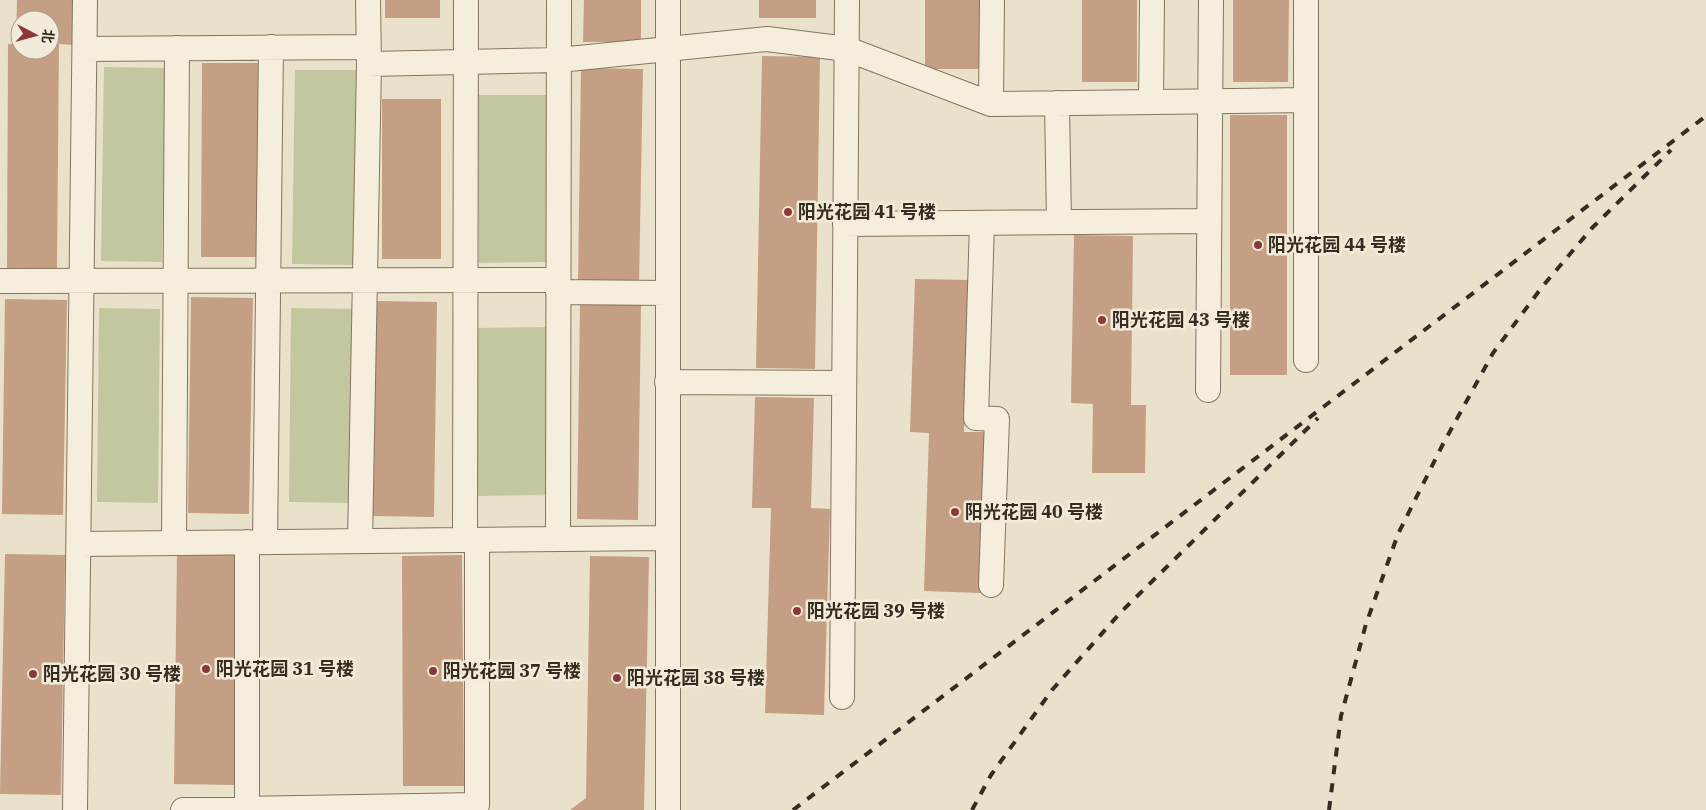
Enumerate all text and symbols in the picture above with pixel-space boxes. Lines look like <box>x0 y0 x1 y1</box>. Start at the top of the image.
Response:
north arrow <box>10 10 60 60</box>
text: 北 <box>38 28 58 44</box>
place label: 阳光花园 41 号楼 <box>798 200 936 223</box>
marker: 阳光花园 41 号楼 <box>782 206 794 218</box>
place label: 阳光花园 44 号楼 <box>1268 233 1406 256</box>
marker: 阳光花园 44 号楼 <box>1252 239 1264 251</box>
place label: 阳光花园 43 号楼 <box>1112 308 1250 331</box>
marker: 阳光花园 43 号楼 <box>1096 314 1108 326</box>
place label: 阳光花园 40 号楼 <box>965 500 1103 523</box>
marker: 阳光花园 40 号楼 <box>949 506 961 518</box>
place label: 阳光花园 39 号楼 <box>807 599 945 622</box>
marker: 阳光花园 39 号楼 <box>791 605 803 617</box>
place label: 阳光花园 31 号楼 <box>216 657 354 680</box>
place label: 阳光花园 37 号楼 <box>443 659 581 682</box>
place label: 阳光花园 30 号楼 <box>43 662 181 685</box>
marker: 阳光花园 31 号楼 <box>200 663 212 675</box>
marker: 阳光花园 37 号楼 <box>427 665 439 677</box>
place label: 阳光花园 38 号楼 <box>627 666 765 689</box>
marker: 阳光花园 30 号楼 <box>27 668 39 680</box>
marker: 阳光花园 38 号楼 <box>611 672 623 684</box>

